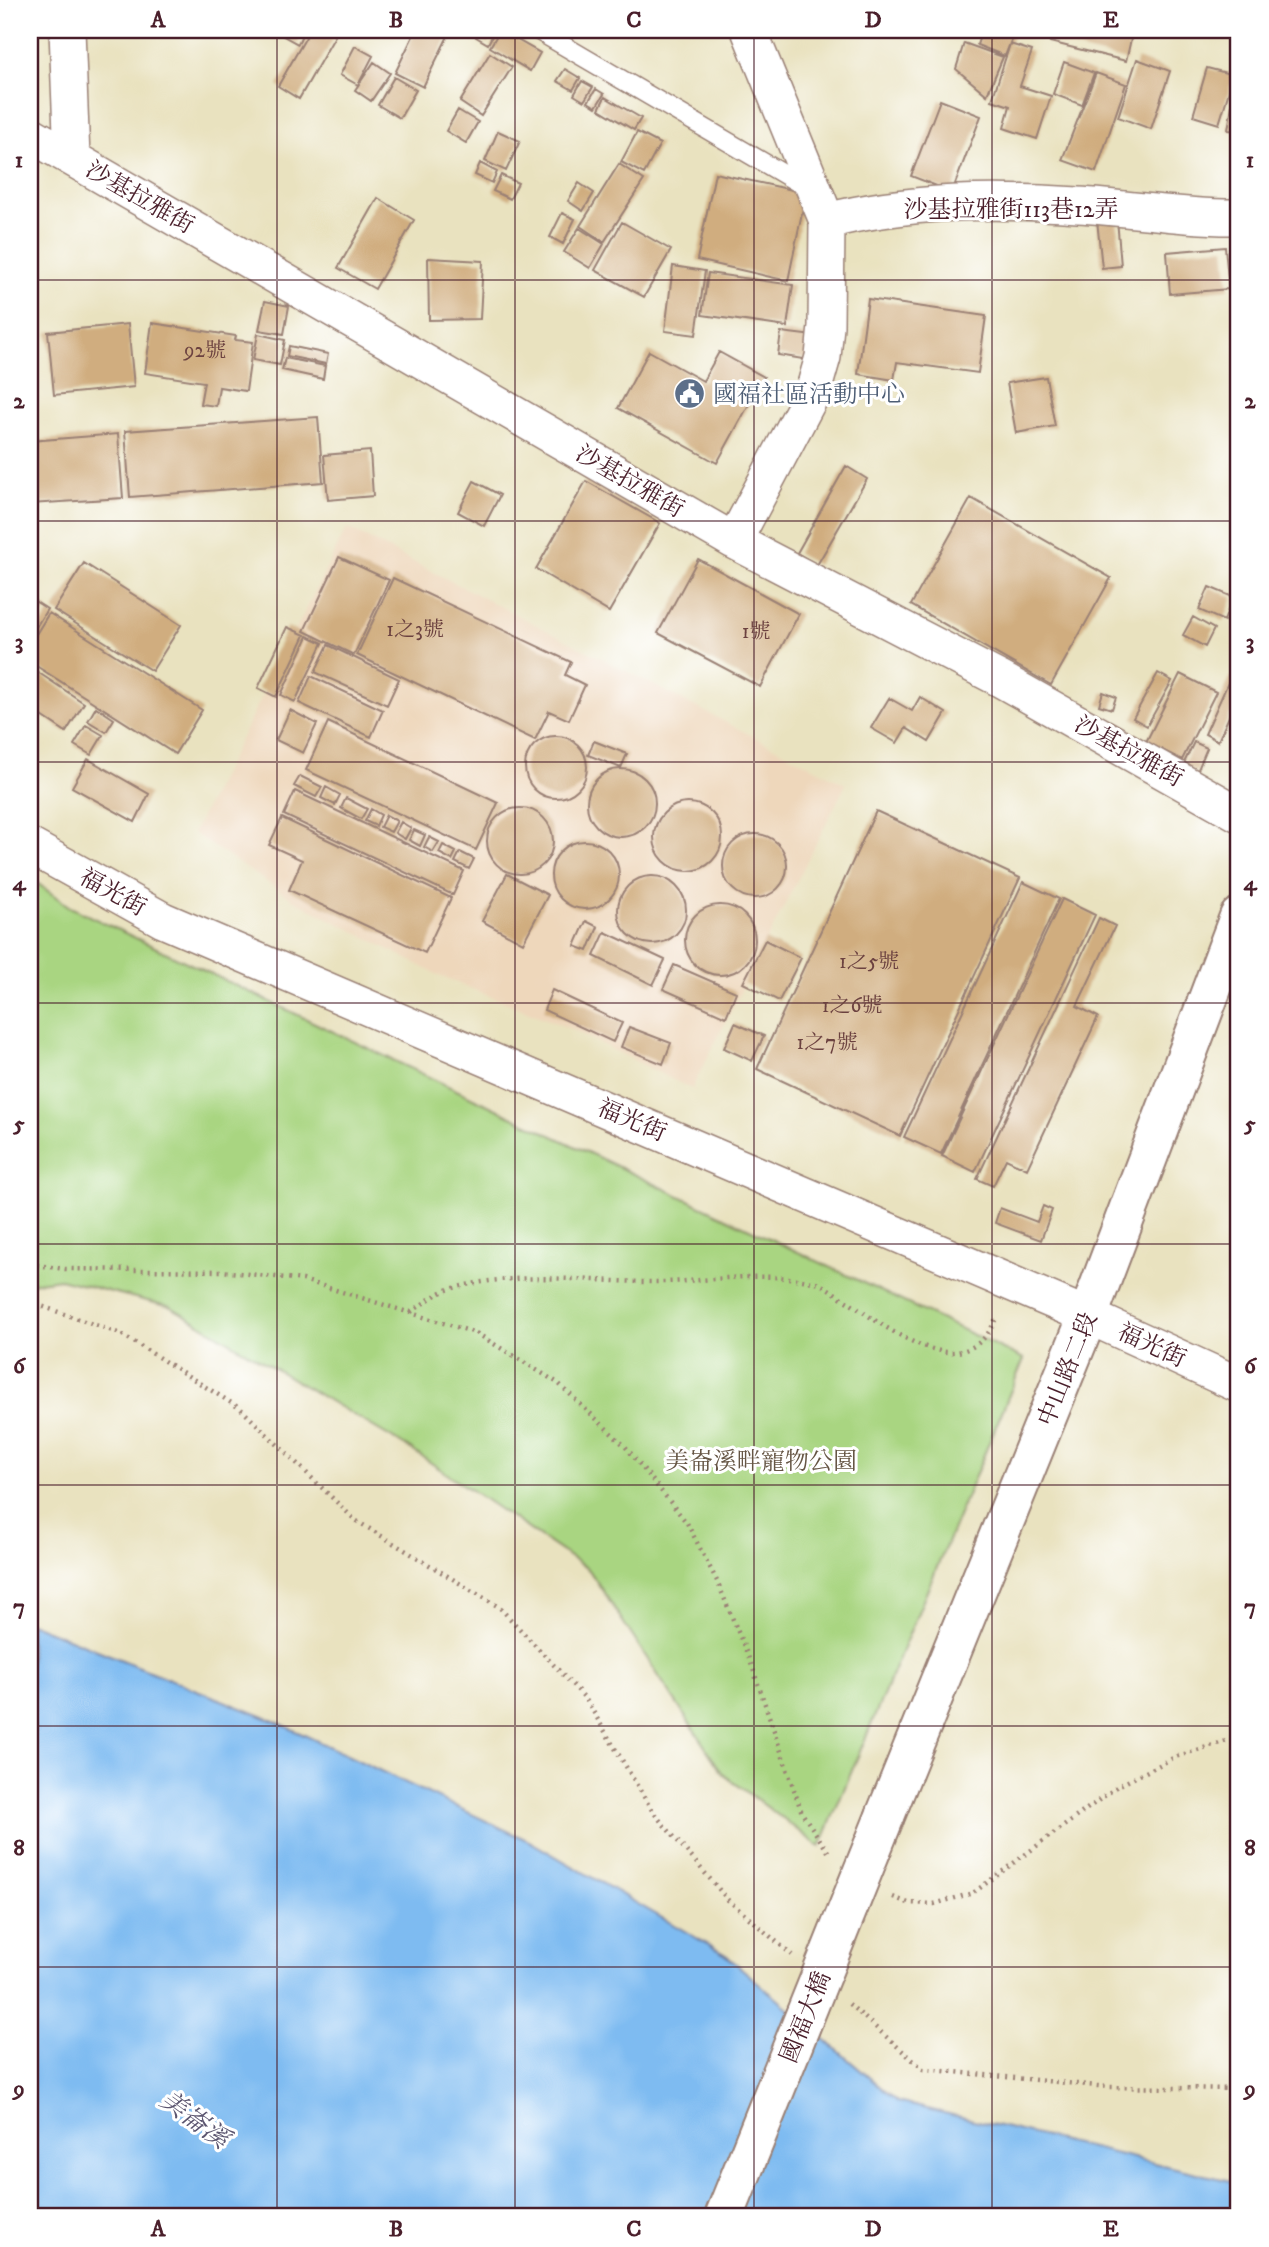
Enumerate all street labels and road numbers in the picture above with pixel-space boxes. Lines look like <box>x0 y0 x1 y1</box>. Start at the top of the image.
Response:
street label: 沙基拉雅街 <box>80 155 199 241</box>
street label: 沙基拉雅街113巷12弄 <box>903 195 1119 225</box>
street label: 沙基拉雅街 <box>570 439 689 525</box>
street label: 沙基拉雅街 <box>1069 710 1188 794</box>
street label: 福光街 <box>74 862 151 923</box>
street label: 福光街 <box>593 1093 671 1149</box>
street label: 中山路二段 <box>1032 1308 1104 1431</box>
street label: 福光街 <box>1113 1317 1191 1375</box>
street label: 國福大橋 <box>774 1967 838 2067</box>

